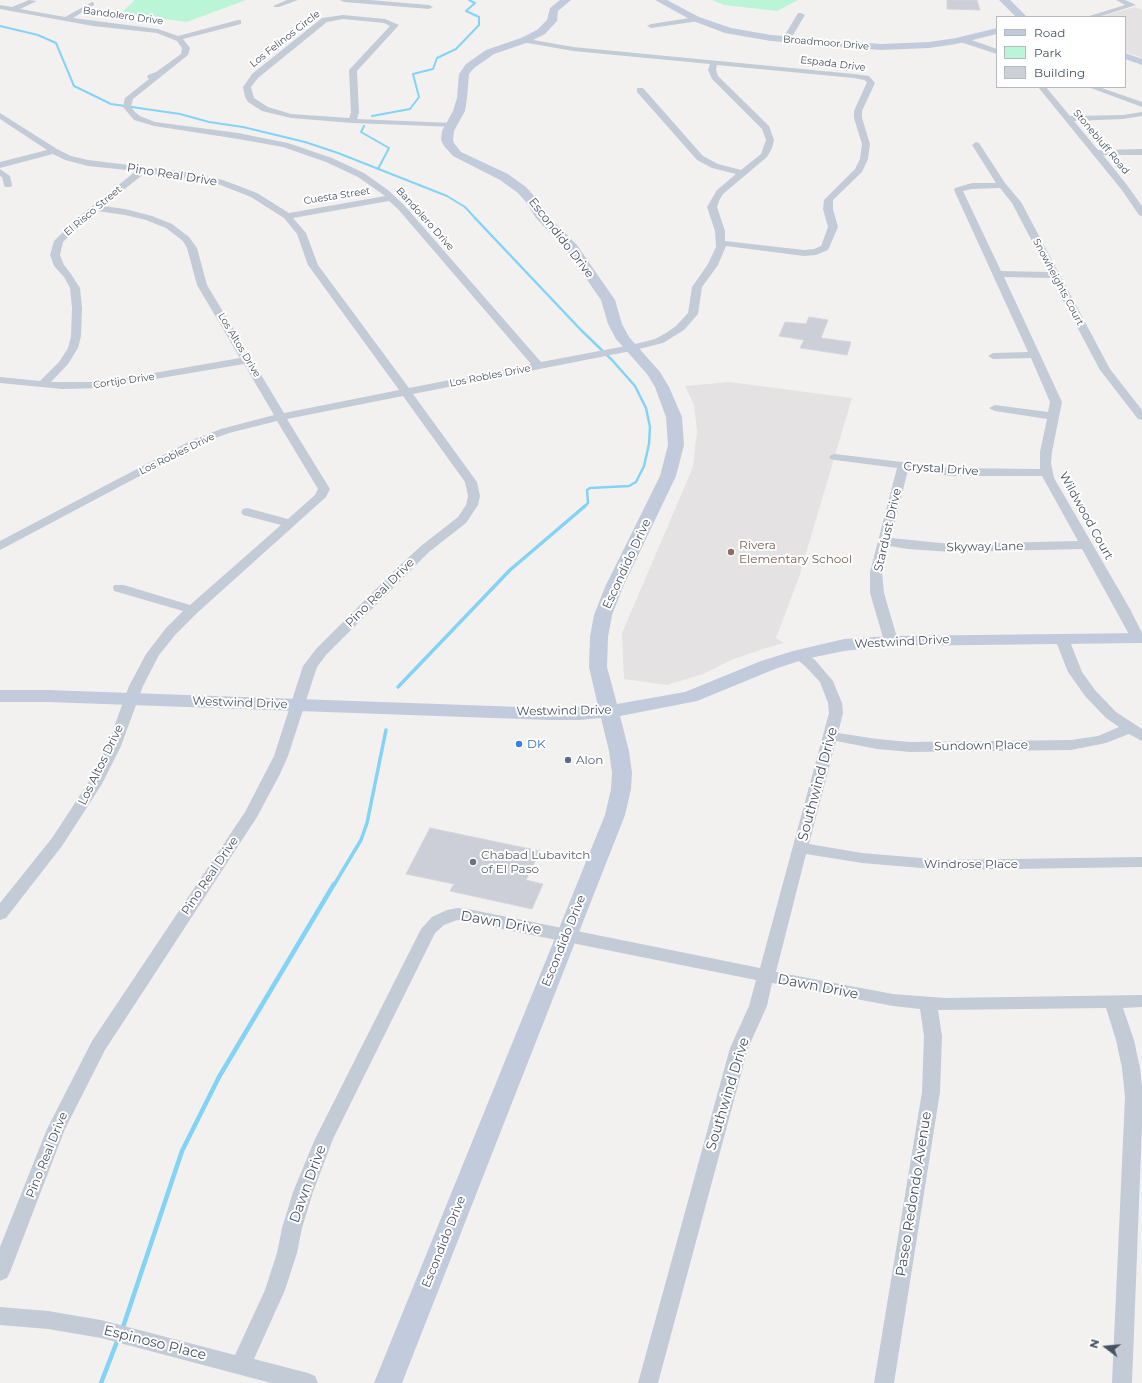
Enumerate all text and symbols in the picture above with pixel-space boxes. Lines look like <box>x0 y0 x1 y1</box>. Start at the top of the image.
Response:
street label: Bandolero Drive <box>82 4 164 28</box>
street label: Los Felinos Circle <box>248 8 322 70</box>
legend <box>996 16 1126 88</box>
text: Road <box>1034 25 1065 40</box>
street label: Broadmoor Drive <box>782 33 870 53</box>
text: Park <box>1034 45 1061 60</box>
street label: Espada Drive <box>800 54 866 74</box>
text: Building <box>1034 65 1085 80</box>
street label: Stonebluff Road <box>1070 107 1132 177</box>
street label: Pino Real Drive <box>126 161 218 189</box>
street label: El Risco Street <box>62 183 124 239</box>
street label: Cuesta Street <box>303 185 371 207</box>
street label: Bandolero Drive <box>393 185 457 253</box>
street label: Escondido Drive <box>525 195 597 281</box>
street label: Snowheights Court <box>1030 237 1086 327</box>
street label: Los Altos Drive <box>215 311 263 379</box>
street label: Los Robles Drive <box>448 362 532 390</box>
street label: Cortijo Drive <box>93 371 155 391</box>
street label: Los Robles Drive <box>137 431 217 477</box>
street label: Crystal Drive <box>903 459 979 479</box>
street label: Wildwood Court <box>1056 470 1116 562</box>
street label: Stardust Drive <box>871 487 905 573</box>
street label: Escondido Drive <box>600 517 654 611</box>
place label: Rivera Elementary School <box>739 538 852 566</box>
street label: Skyway Lane <box>946 539 1024 555</box>
marker: Rivera Elementary School <box>726 547 736 557</box>
street label: Pino Real Drive <box>343 556 417 630</box>
street label: Westwind Drive <box>854 632 950 652</box>
street label: Westwind Drive <box>192 694 288 712</box>
street label: Westwind Drive <box>516 703 612 719</box>
street label: Los Altos Drive <box>75 722 127 808</box>
street label: Southwind Drive <box>795 725 841 843</box>
place label: DK <box>527 737 545 751</box>
street label: Sundown Place <box>934 738 1028 754</box>
marker: DK <box>514 739 524 749</box>
place label: Alon <box>576 753 603 767</box>
marker: Alon <box>563 755 573 765</box>
street label: Pino Real Drive <box>179 834 241 918</box>
place label: Chabad Lubavitch of El Paso <box>481 848 590 876</box>
marker: Chabad Lubavitch of El Paso <box>468 857 478 867</box>
street label: Windrose Place <box>924 857 1018 871</box>
street label: Escondido Drive <box>539 893 589 989</box>
street label: Dawn Drive <box>459 908 543 938</box>
street label: Dawn Drive <box>776 971 860 1003</box>
street label: Southwind Drive <box>703 1036 753 1152</box>
street label: Pino Real Drive <box>23 1110 71 1200</box>
street label: Paseo Redondo Avenue <box>893 1110 935 1278</box>
street label: Dawn Drive <box>286 1143 330 1225</box>
street label: Escondido Drive <box>419 1194 469 1290</box>
street label: Espinoso Place <box>102 1322 208 1364</box>
north arrow <box>1086 1327 1126 1367</box>
text: N <box>1087 1337 1102 1350</box>

